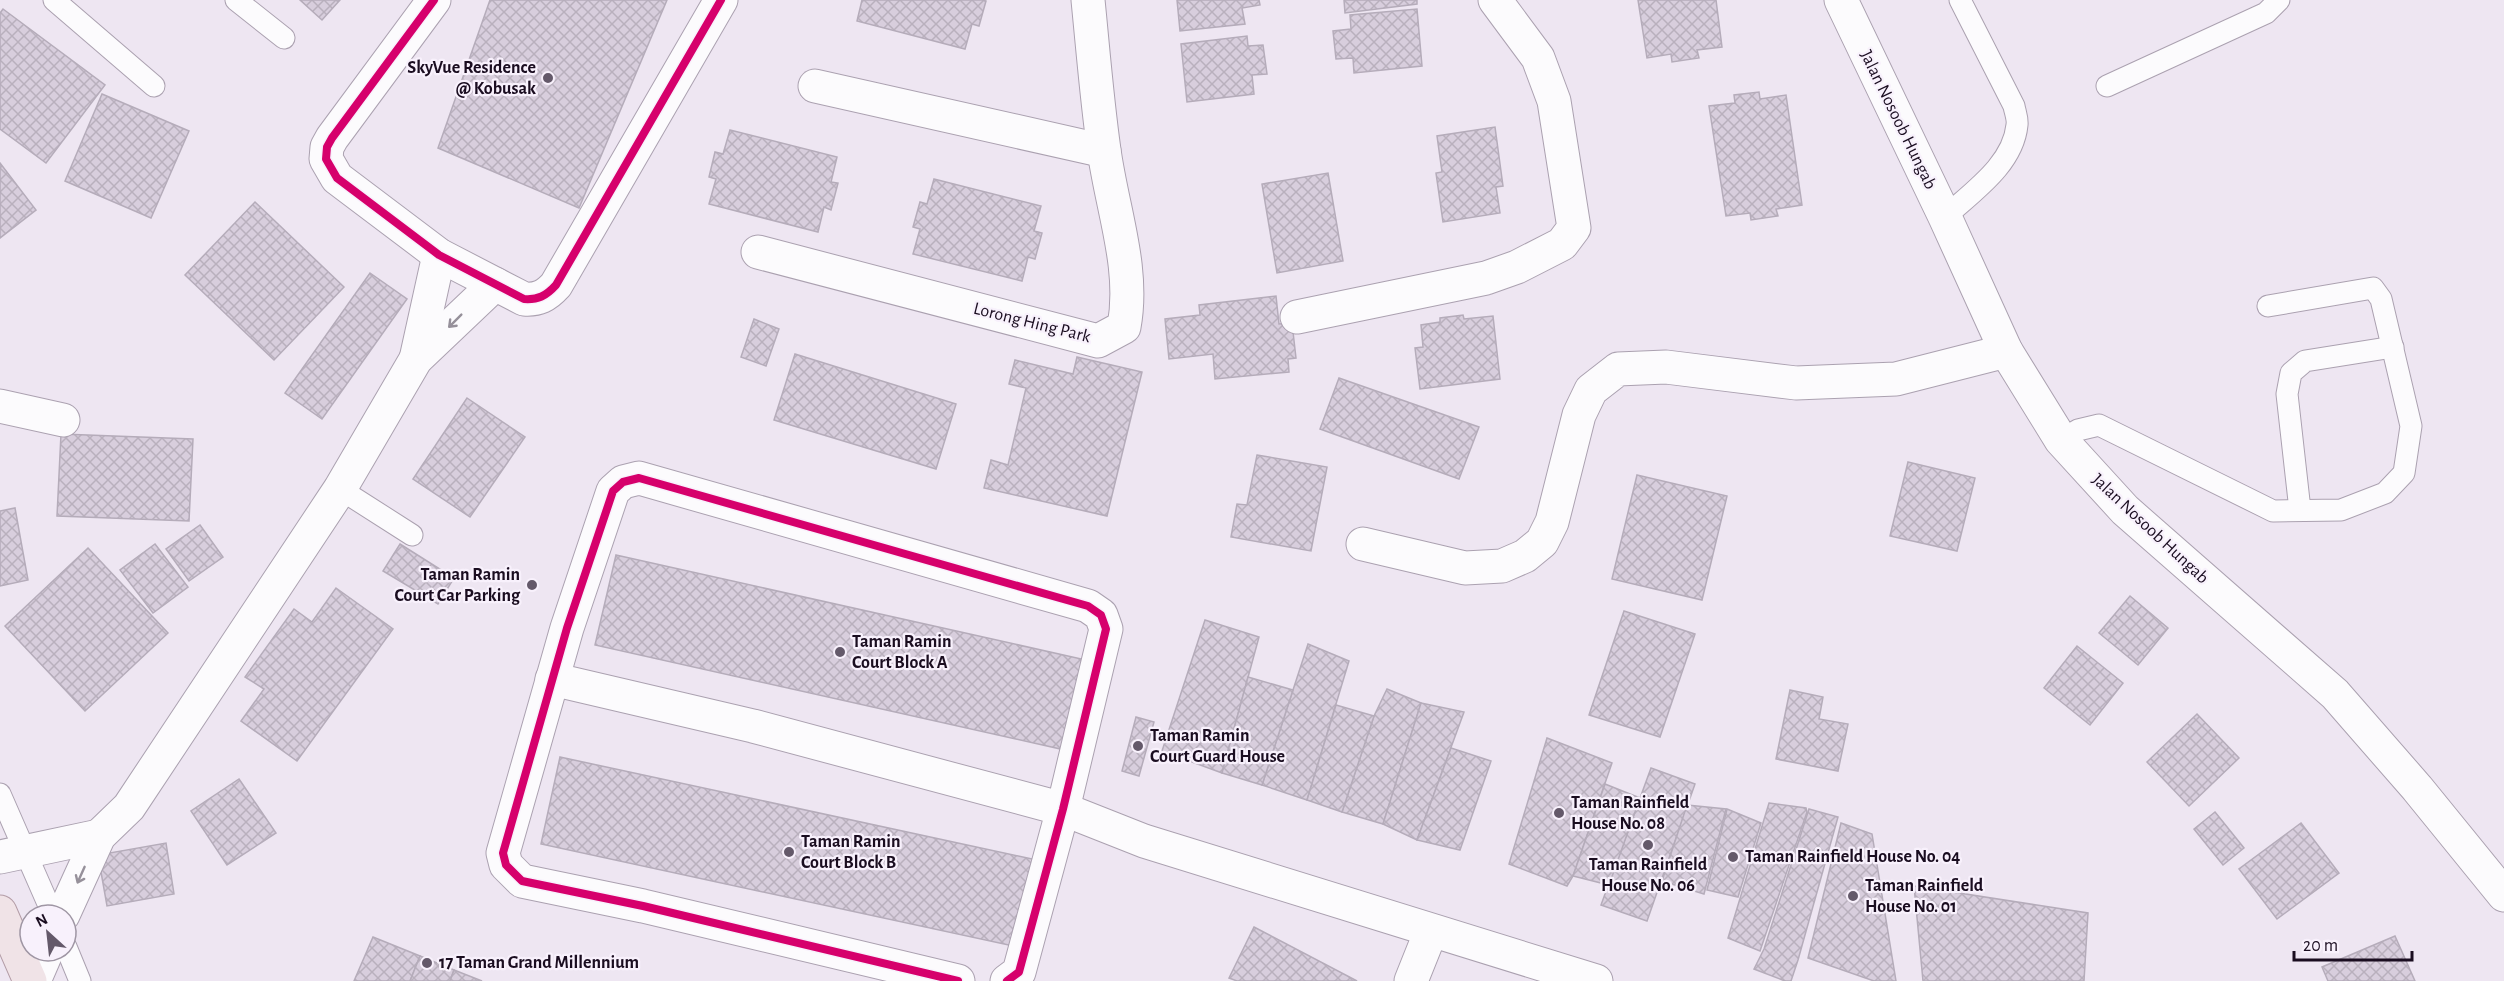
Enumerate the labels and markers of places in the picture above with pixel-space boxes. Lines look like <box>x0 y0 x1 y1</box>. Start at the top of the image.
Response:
place label: SkyVue Residence @ Kobusak <box>407 59 536 98</box>
marker: SkyVue Residence @ Kobusak <box>541 71 555 85</box>
place label: Taman Ramin Court Car Parking <box>395 566 521 605</box>
marker: Taman Ramin Court Car Parking <box>525 578 539 592</box>
place label: Taman Ramin Court Block A <box>852 633 952 672</box>
marker: Taman Ramin Court Block A <box>833 645 847 659</box>
place label: Taman Ramin Court Guard House <box>1150 727 1285 766</box>
marker: Taman Ramin Court Guard House <box>1131 739 1145 753</box>
place label: Taman Rainfield House No. 08 <box>1571 794 1690 833</box>
marker: Taman Rainfield House No. 08 <box>1552 806 1566 820</box>
place label: Taman Ramin Court Block B <box>801 833 901 872</box>
marker: Taman Rainfield House No. 06 <box>1641 838 1655 852</box>
marker: Taman Ramin Court Block B <box>782 845 796 859</box>
place label: Taman Rainfield House No. 04 <box>1745 848 1960 866</box>
marker: Taman Rainfield House No. 04 <box>1726 850 1740 864</box>
place label: Taman Rainfield House No. 06 <box>1589 856 1708 895</box>
place label: Taman Rainfield House No. 01 <box>1865 877 1984 916</box>
marker: Taman Rainfield House No. 01 <box>1846 889 1860 903</box>
place label: 17 Taman Grand Millennium <box>439 954 639 972</box>
marker: 17 Taman Grand Millennium <box>420 956 434 970</box>

